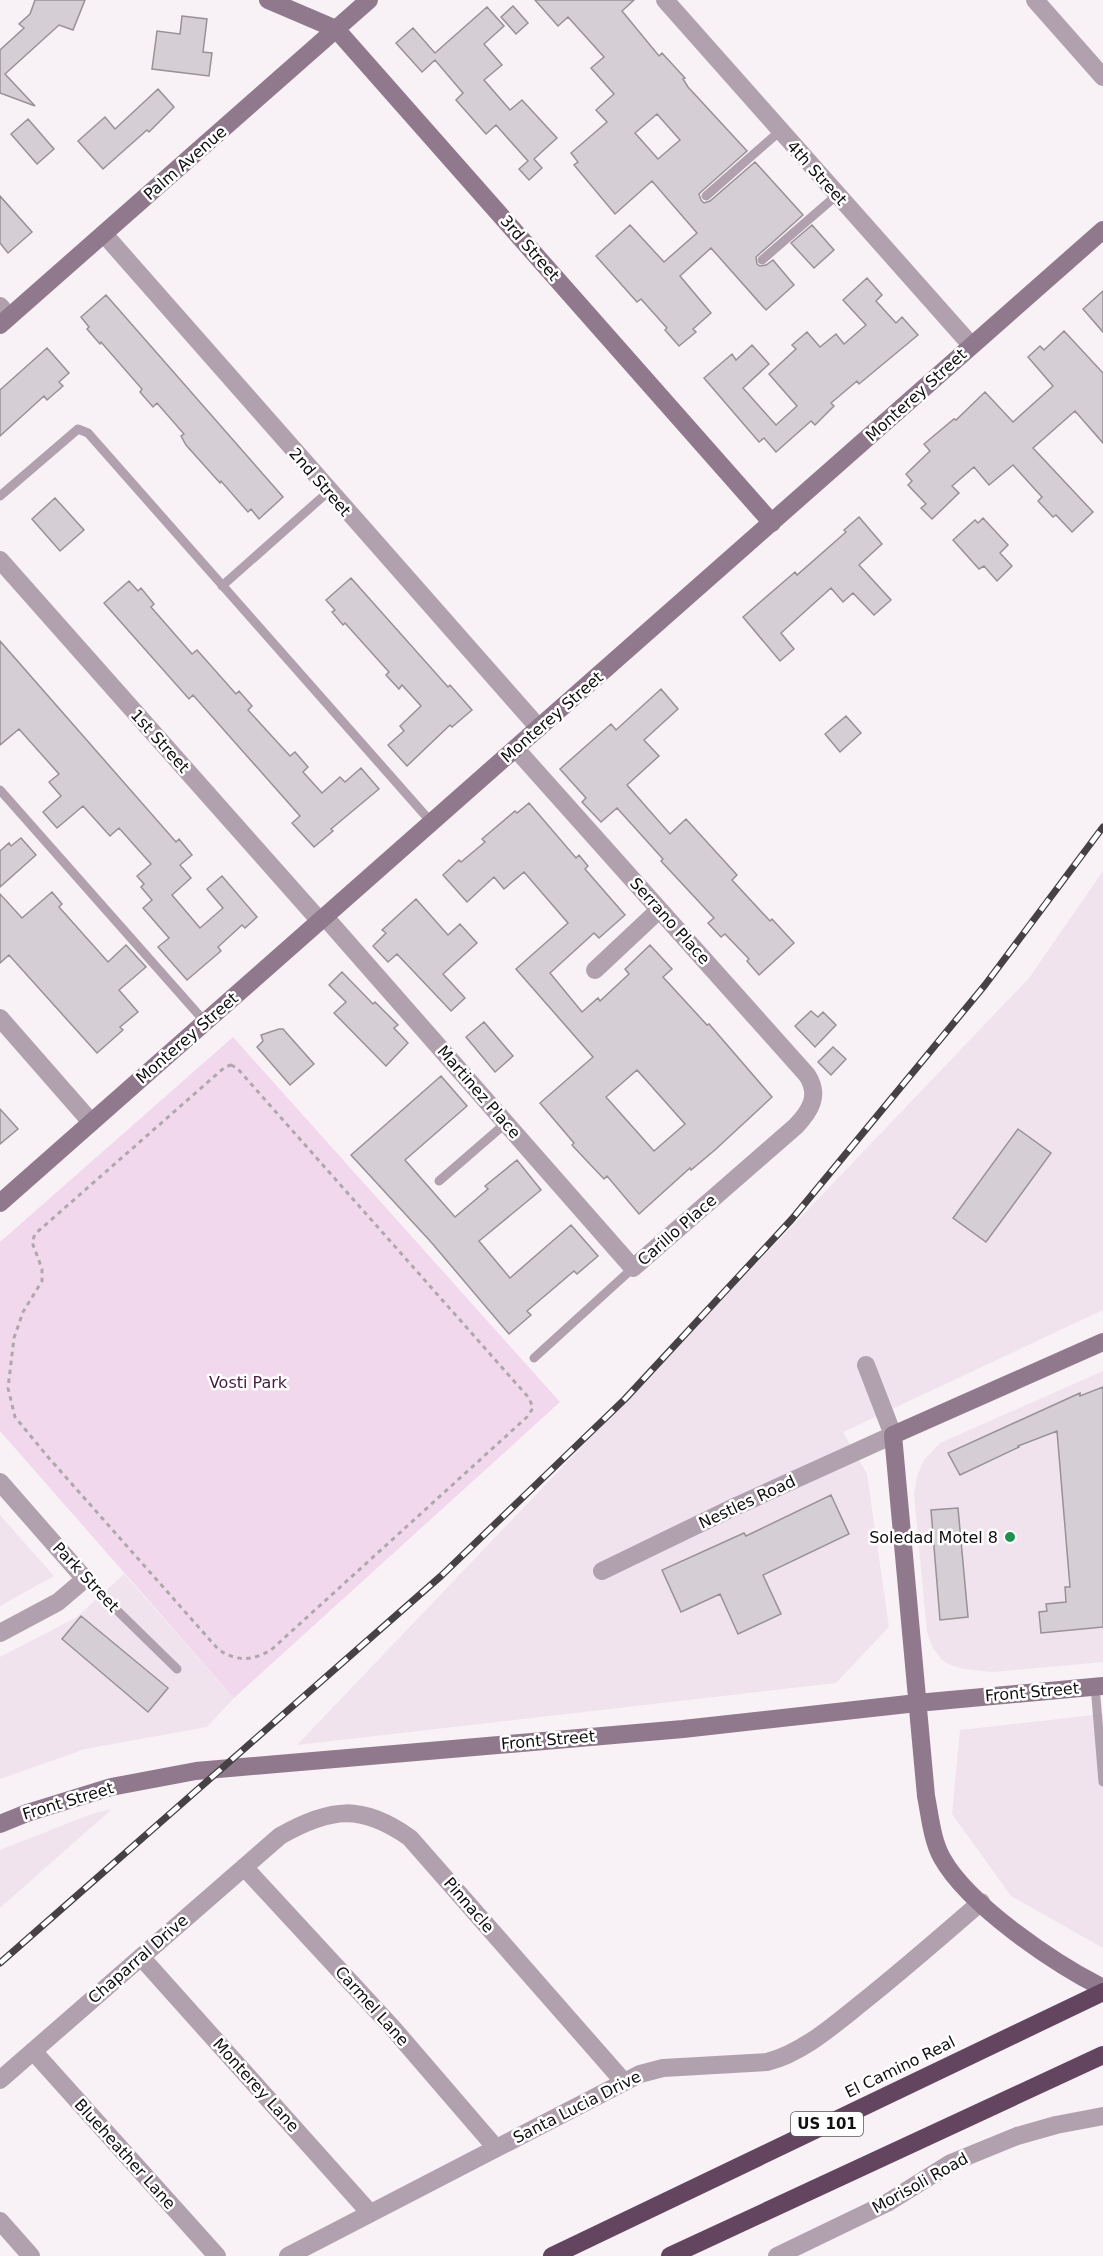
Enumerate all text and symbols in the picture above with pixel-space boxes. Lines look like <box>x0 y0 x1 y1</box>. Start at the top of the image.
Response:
street label: Palm Avenue <box>140 122 230 204</box>
street label: 4th Street <box>783 137 851 209</box>
street label: 3rd Street <box>496 211 564 285</box>
street label: Monterey Street <box>862 345 970 445</box>
street label: 2nd Street <box>285 444 355 520</box>
street label: Monterey Street <box>497 667 607 767</box>
street label: 1st Street <box>127 705 193 777</box>
street label: Serrano Place <box>626 874 714 968</box>
street label: Monterey Street <box>132 988 242 1088</box>
street label: Martinez Place <box>433 1042 525 1142</box>
street label: Carillo Place <box>634 1191 720 1269</box>
park label: Vosti Park <box>209 1373 288 1392</box>
street label: Nestles Road <box>696 1471 798 1533</box>
place label: Soledad Motel 8 <box>869 1528 998 1547</box>
marker: Soledad Motel 8 <box>1003 1530 1017 1544</box>
street label: Park Street <box>49 1538 123 1616</box>
street label: Front Street <box>984 1678 1080 1706</box>
street label: Front Street <box>500 1726 596 1754</box>
street label: Front Street <box>20 1778 116 1824</box>
street label: Pinnacle <box>440 1874 498 1936</box>
street label: Chaparral Drive <box>84 1911 192 2007</box>
street label: Carmel Lane <box>331 1962 413 2050</box>
street label: El Camino Real <box>842 2032 958 2102</box>
street label: Monterey Lane <box>209 2034 303 2136</box>
street label: Santa Lucia Drive <box>510 2067 644 2147</box>
street label: Blueheather Lane <box>70 2095 180 2213</box>
road number: US 101 <box>791 2112 863 2136</box>
street label: Morisoli Road <box>869 2149 971 2217</box>

